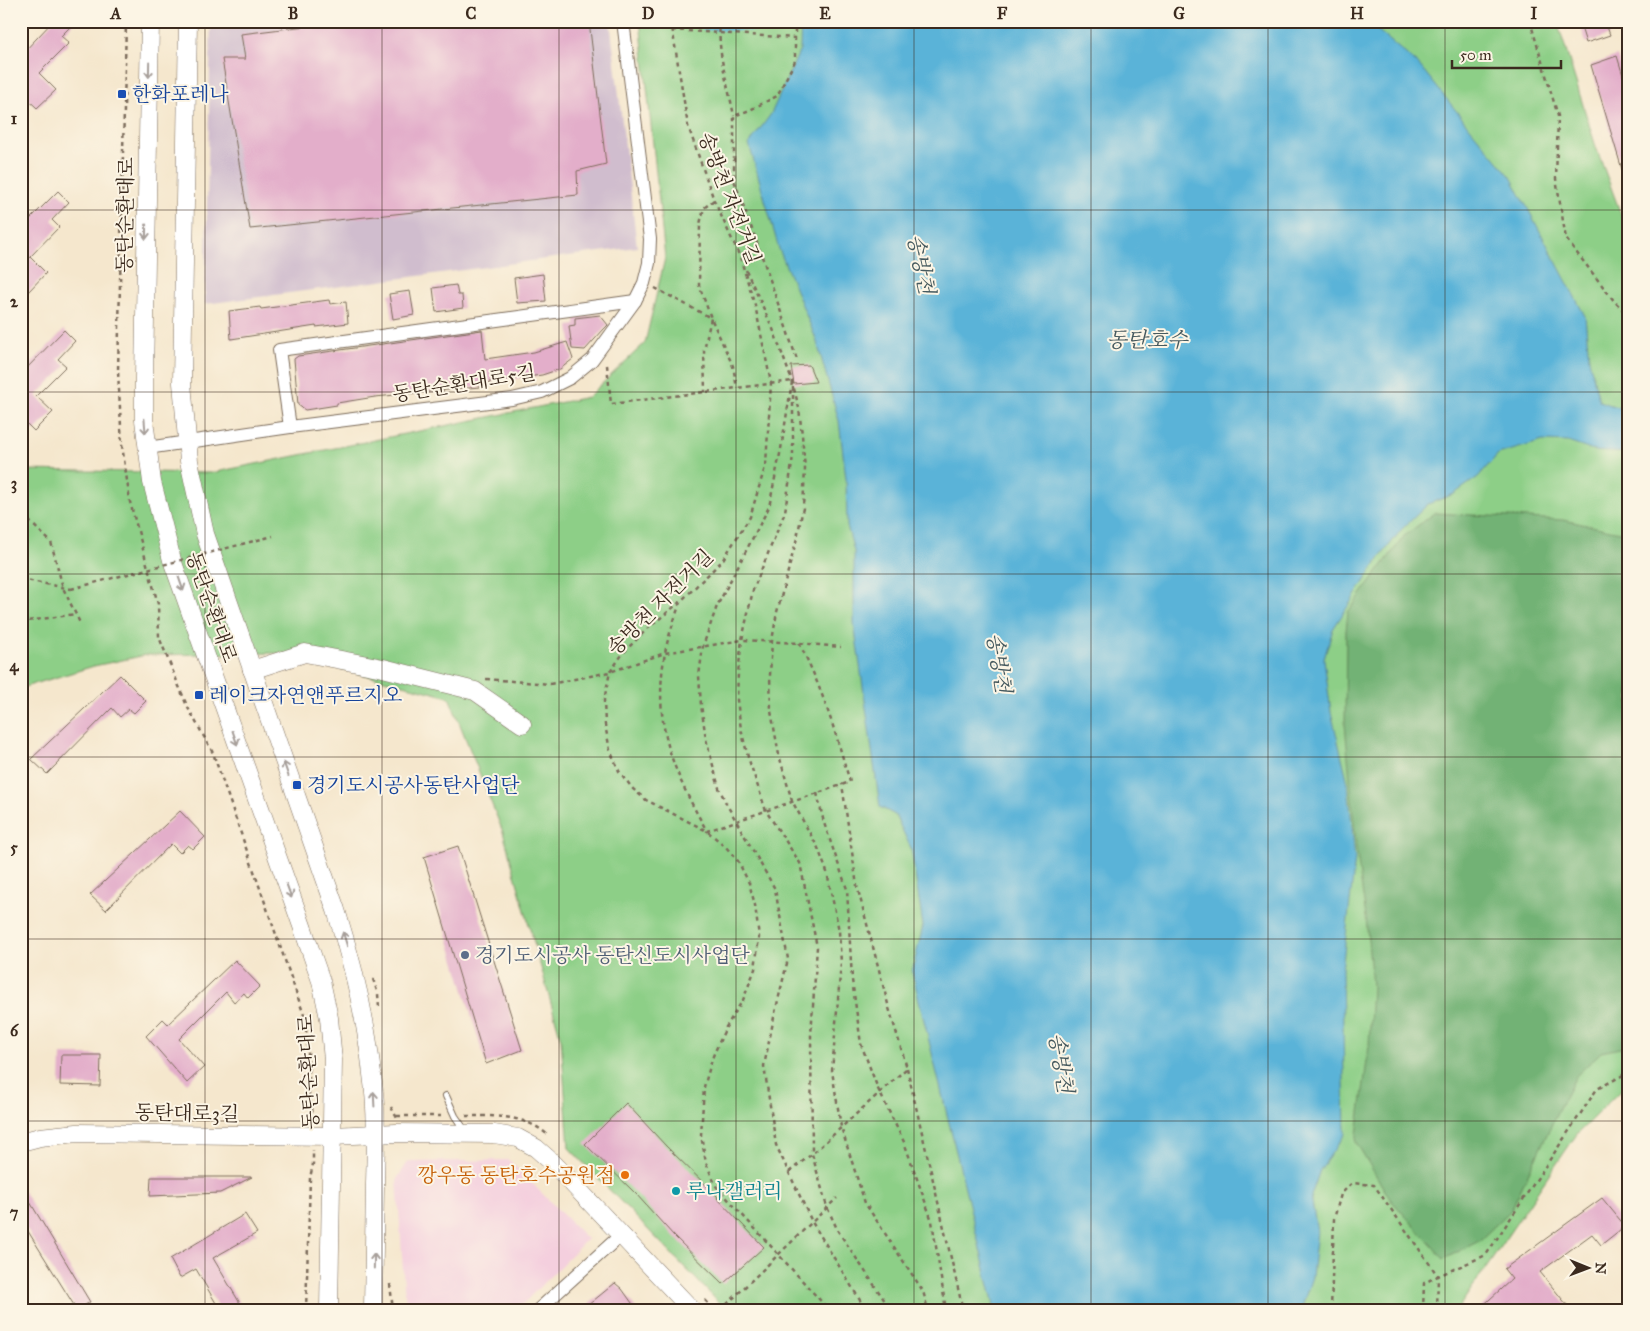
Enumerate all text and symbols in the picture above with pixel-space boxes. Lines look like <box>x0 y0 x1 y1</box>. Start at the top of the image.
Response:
text: A <box>110 4 122 23</box>
text: B <box>288 4 298 23</box>
text: C <box>466 4 477 23</box>
text: D <box>642 4 655 23</box>
text: E <box>819 4 831 23</box>
text: F <box>997 4 1008 23</box>
text: G <box>1173 4 1185 23</box>
text: H <box>1350 4 1364 23</box>
text: I <box>1531 4 1538 23</box>
scale bar <box>1452 38 1561 70</box>
text: 50 m <box>1460 46 1492 64</box>
one-way arrow <box>144 62 154 78</box>
place label: 한화포레나 <box>132 82 229 106</box>
marker: 한화포레나 <box>116 88 128 100</box>
text: 1 <box>11 109 18 128</box>
street label: 송방천 자전거길 <box>694 129 766 267</box>
street label: 동탄순환대로 <box>112 157 138 273</box>
one-way arrow <box>141 224 151 240</box>
water label: 송방천 <box>902 232 940 298</box>
text: 2 <box>10 292 19 311</box>
water label: 동탄호수 <box>1106 327 1189 353</box>
street label: 동탄순환대로5길 <box>391 360 537 406</box>
one-way arrow <box>140 418 150 434</box>
text: 3 <box>11 474 17 494</box>
street label: 송방천 자전거길 <box>602 544 718 660</box>
street label: 동탄순환대로 <box>182 548 242 666</box>
one-way arrow <box>177 576 186 592</box>
water label: 송방천 <box>981 631 1017 697</box>
text: 4 <box>10 656 20 676</box>
place label: 레이크자연앤푸르지오 <box>209 683 402 707</box>
marker: 레이크자연앤푸르지오 <box>193 689 205 701</box>
one-way arrow <box>231 729 240 745</box>
one-way arrow <box>281 761 291 777</box>
place label: 경기도시공사동탄사업단 <box>307 773 520 797</box>
marker: 경기도시공사동탄사업단 <box>291 779 303 791</box>
text: 5 <box>10 838 18 857</box>
one-way arrow <box>285 882 294 898</box>
one-way arrow <box>340 931 350 947</box>
place label: 경기도시공사 동탄신도시사업단 <box>475 943 750 967</box>
marker: 경기도시공사 동탄신도시사업단 <box>459 949 471 961</box>
street label: 동탄순환대로 <box>293 1013 323 1131</box>
text: 6 <box>10 1021 19 1040</box>
water label: 송방천 <box>1043 1031 1079 1097</box>
one-way arrow <box>369 1091 378 1107</box>
street label: 동탄대로3길 <box>134 1100 240 1126</box>
place label: 깡우동 동탄호수공원점 <box>417 1163 615 1187</box>
marker: 깡우동 동탄호수공원점 <box>619 1169 631 1181</box>
place label: 루나갤러리 <box>686 1179 783 1203</box>
marker: 루나갤러리 <box>670 1185 682 1197</box>
text: 7 <box>10 1203 19 1222</box>
north arrow <box>1562 1244 1612 1294</box>
one-way arrow <box>369 1253 379 1270</box>
text: N <box>1592 1262 1609 1274</box>

